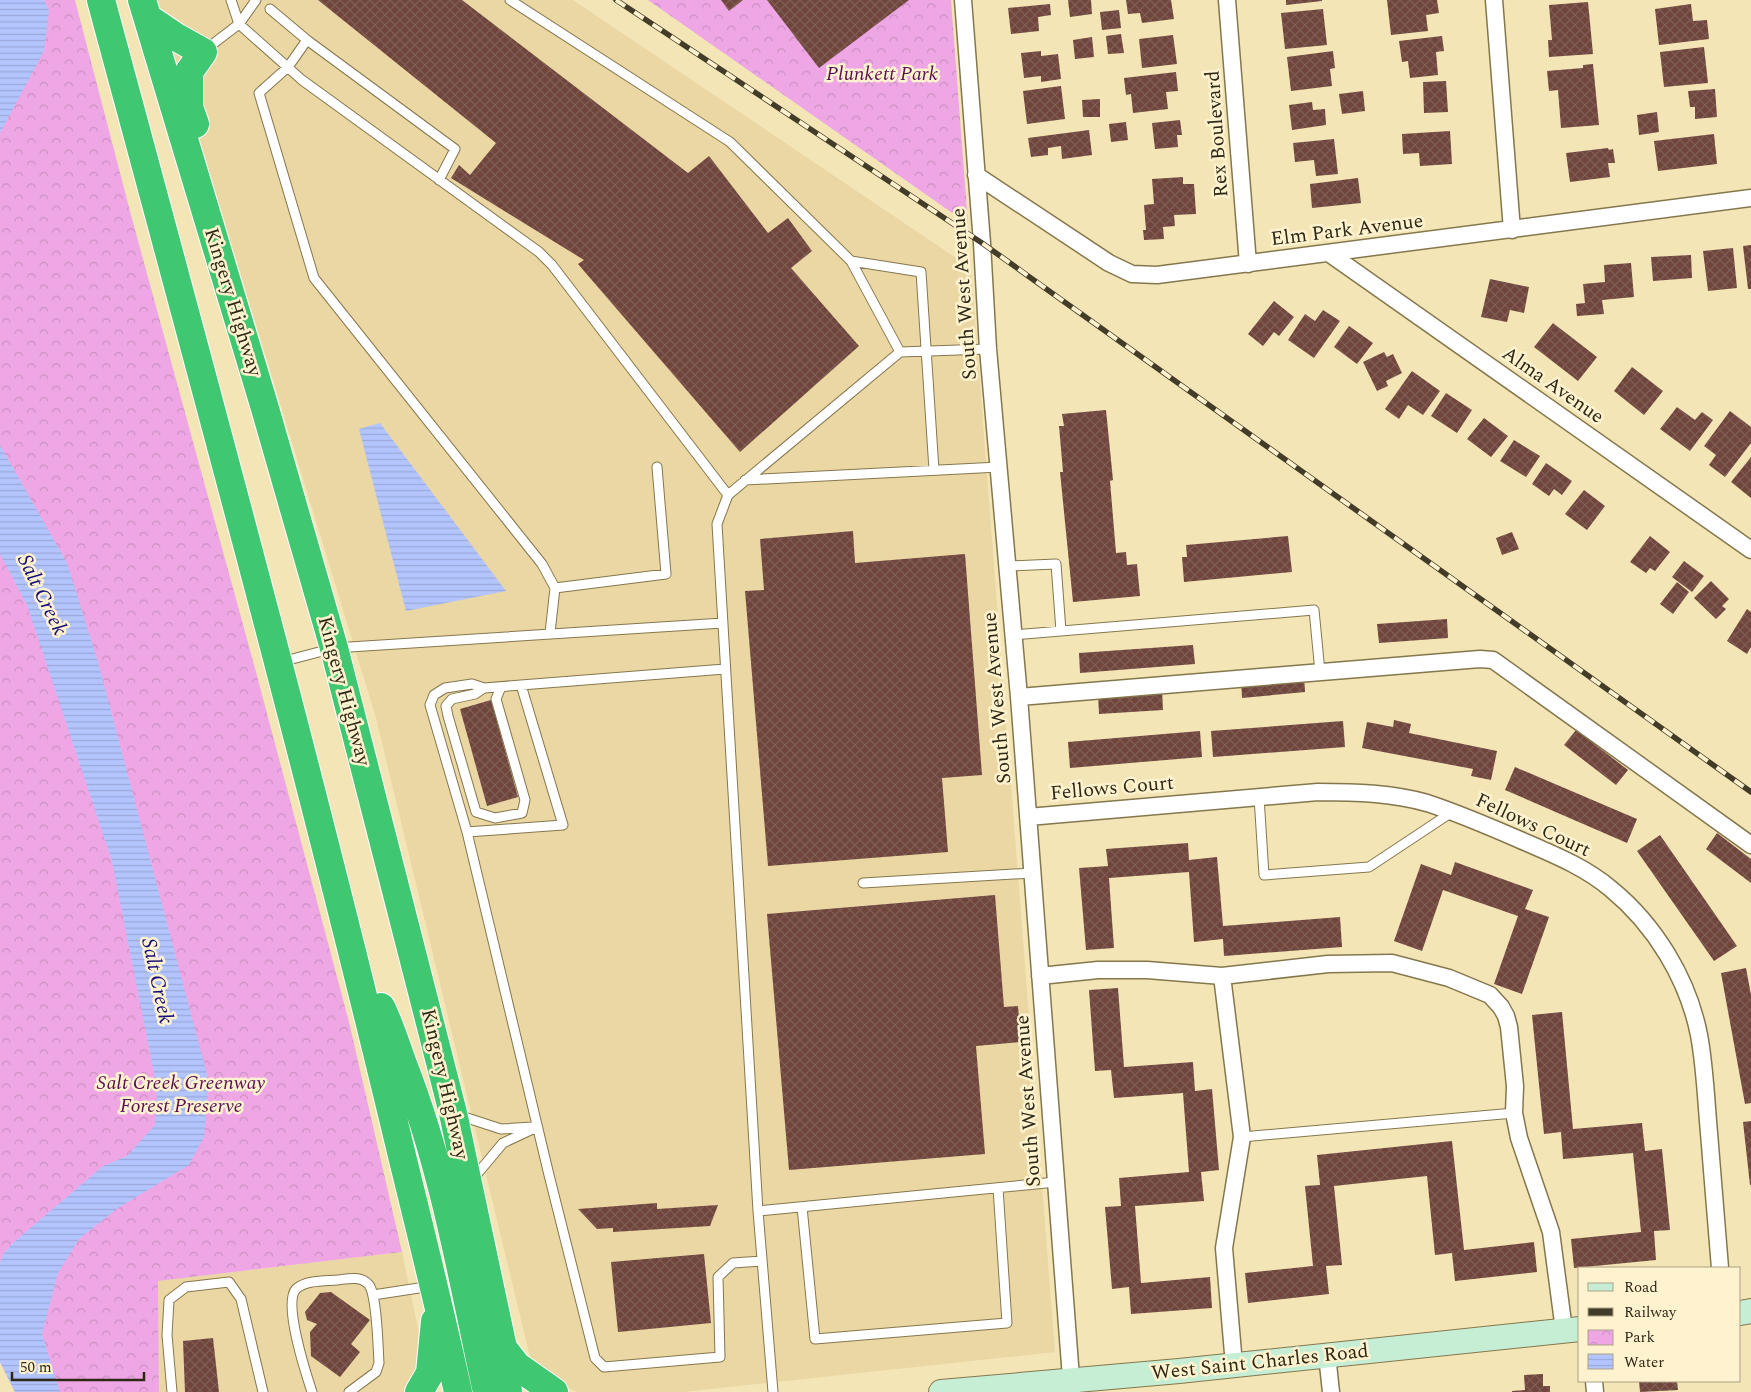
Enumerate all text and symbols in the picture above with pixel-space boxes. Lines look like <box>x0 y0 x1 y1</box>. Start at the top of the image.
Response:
park label: Plunkett Park <box>826 59 939 89</box>
street label: Rex Boulevard <box>1198 70 1236 198</box>
street label: Elm Park Avenue <box>1269 206 1425 254</box>
street label: South West Avenue <box>943 207 985 381</box>
street label: Kingery Highway <box>196 224 270 381</box>
street label: Alma Avenue <box>1496 339 1610 431</box>
water label: Salt Creek <box>9 549 76 641</box>
street label: South West Avenue <box>975 611 1019 785</box>
street label: Kingery Highway <box>310 613 379 771</box>
street label: Fellows Court <box>1049 768 1175 808</box>
street label: Fellows Court <box>1470 785 1596 865</box>
water label: Salt Creek <box>132 935 182 1027</box>
street label: Kingery Highway <box>413 1006 477 1164</box>
street label: South West Avenue <box>1007 1014 1049 1188</box>
park label: Salt Creek Greenway Forest Preserve <box>97 1068 265 1121</box>
legend <box>1578 1267 1741 1382</box>
text: Road <box>1624 1276 1658 1299</box>
text: Railway <box>1624 1301 1677 1324</box>
text: Park <box>1624 1326 1655 1349</box>
street label: West Saint Charles Road <box>1150 1336 1370 1388</box>
scale bar <box>12 1350 145 1382</box>
text: Water <box>1624 1351 1664 1374</box>
text: 50 m <box>20 1356 52 1379</box>

